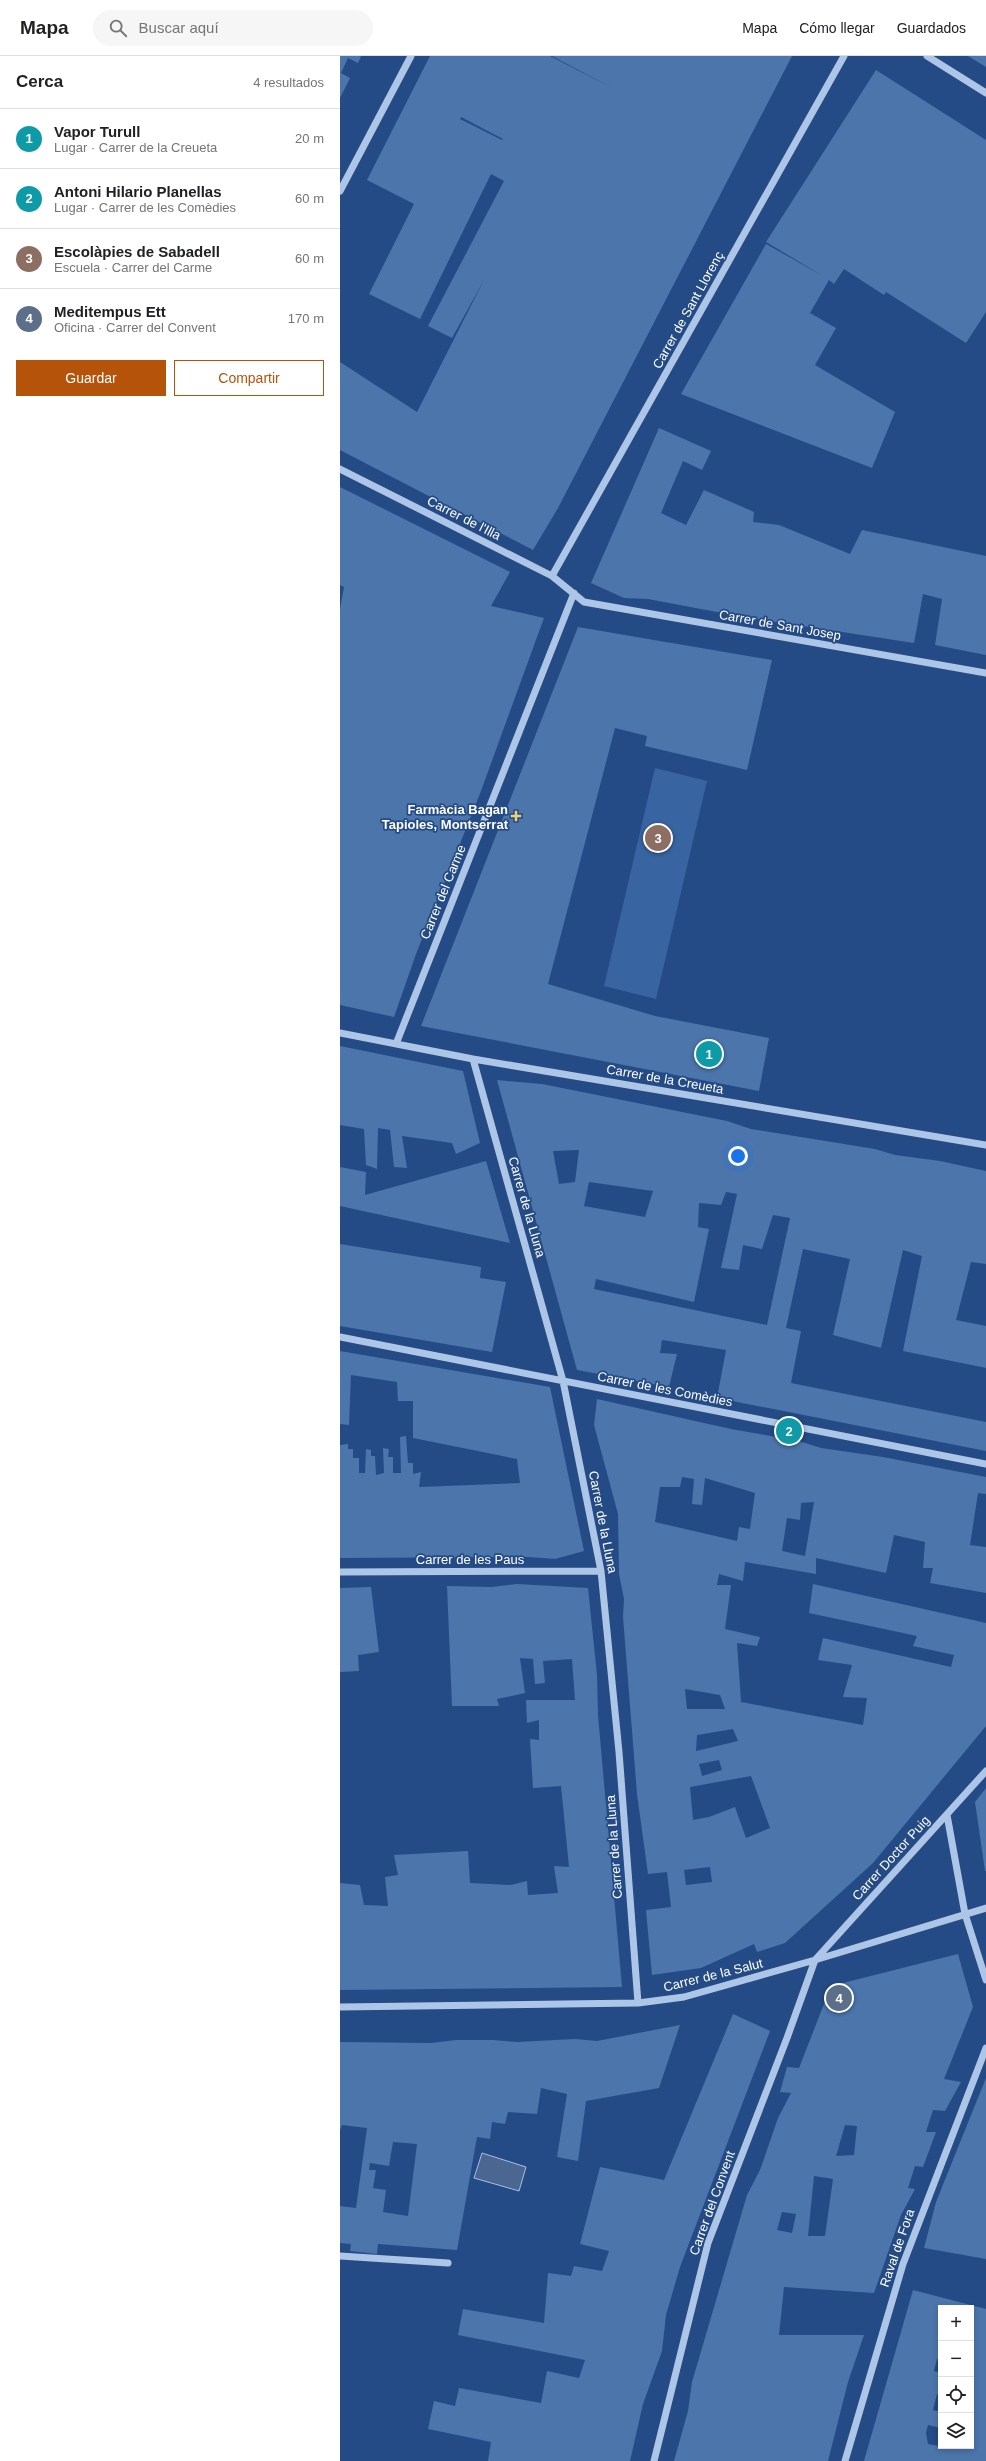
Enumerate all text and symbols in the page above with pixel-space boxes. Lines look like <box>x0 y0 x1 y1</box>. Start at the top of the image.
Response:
search box <box>93 10 373 46</box>
text: Mapa <box>20 17 69 38</box>
icon: search <box>107 17 129 39</box>
text: Buscar aquí <box>139 19 219 36</box>
text: Mapa <box>742 20 777 36</box>
text: Cómo llegar <box>799 20 875 36</box>
text: Guardados <box>897 20 966 36</box>
text: Cerca <box>16 72 63 91</box>
text: 4 resultados <box>253 75 324 90</box>
text: Vapor Turull <box>54 123 140 140</box>
text: 1 <box>25 131 33 146</box>
text: 20 m <box>295 131 324 146</box>
text: Lugar · Carrer de la Creueta <box>54 140 217 155</box>
text: Antoni Hilario Planellas <box>54 183 222 200</box>
text: 2 <box>25 191 33 206</box>
text: 60 m <box>295 191 324 206</box>
text: Lugar · Carrer de les Comèdies <box>54 200 236 215</box>
text: Escolàpies de Sabadell <box>54 243 220 260</box>
street label: Carrer de Sant Llorenç <box>650 248 727 371</box>
text: 3 <box>25 251 33 266</box>
text: 60 m <box>295 251 324 266</box>
text: Escuela · Carrer del Carme <box>54 260 212 275</box>
text: Meditempus Ett <box>54 303 166 320</box>
text: 4 <box>25 311 33 326</box>
text: 170 m <box>288 311 324 326</box>
text: Oficina · Carrer del Convent <box>54 320 216 335</box>
button: Guardar <box>16 360 166 396</box>
button: Compartir <box>174 360 324 396</box>
street label: Carrer de l'Illa <box>425 493 504 543</box>
street label: Carrer de Sant Josep <box>718 607 842 643</box>
place label: Farmàcia Bagan Tapioles, Montserrat <box>382 802 509 832</box>
marker: Farmàcia Bagan Tapioles, Montserrat <box>511 811 521 821</box>
pin: 3 <box>645 823 671 853</box>
street label: Carrer del Carme <box>417 843 469 941</box>
pin: 1 <box>696 1039 722 1069</box>
street label: Carrer de la Creueta <box>605 1061 725 1097</box>
your location <box>728 1146 748 1166</box>
street label: Carrer de la Lluna <box>505 1155 549 1260</box>
street label: Carrer de les Comèdies <box>596 1369 734 1410</box>
pin: 2 <box>776 1416 802 1446</box>
street label: Carrer de la Lluna <box>586 1469 620 1575</box>
street label: Carrer de les Paus <box>416 1552 525 1567</box>
street label: Carrer de la Lluna <box>603 1794 625 1899</box>
street label: Carrer Doctor Puig <box>849 1813 933 1903</box>
street label: Carrer de la Salut <box>662 1955 765 1995</box>
pin: 4 <box>826 1983 852 2013</box>
street label: Carrer del Convent <box>686 2148 738 2257</box>
street label: Raval de Fora <box>877 2206 918 2289</box>
map controls <box>938 2305 974 2449</box>
button: + <box>938 2305 974 2341</box>
button: − <box>938 2341 974 2377</box>
button: locate <box>938 2377 974 2413</box>
button: layers <box>938 2413 974 2449</box>

